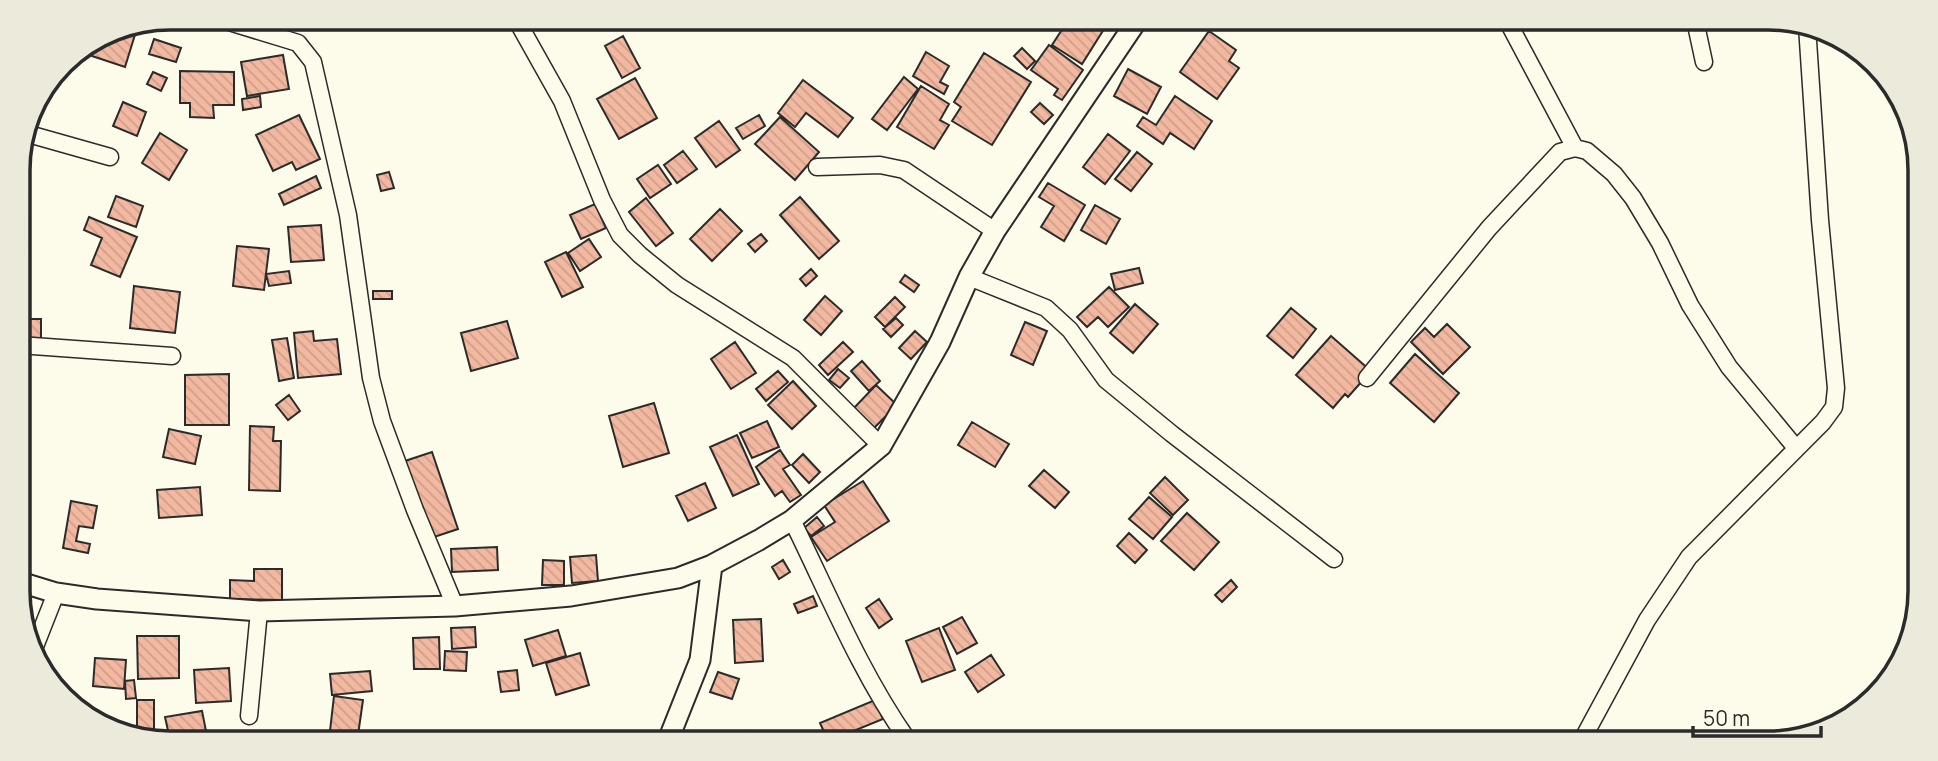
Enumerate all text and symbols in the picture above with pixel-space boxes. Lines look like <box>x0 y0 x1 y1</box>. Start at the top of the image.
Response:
scale bar <box>1693 694 1821 738</box>
text: 50 m <box>1703 704 1750 732</box>

